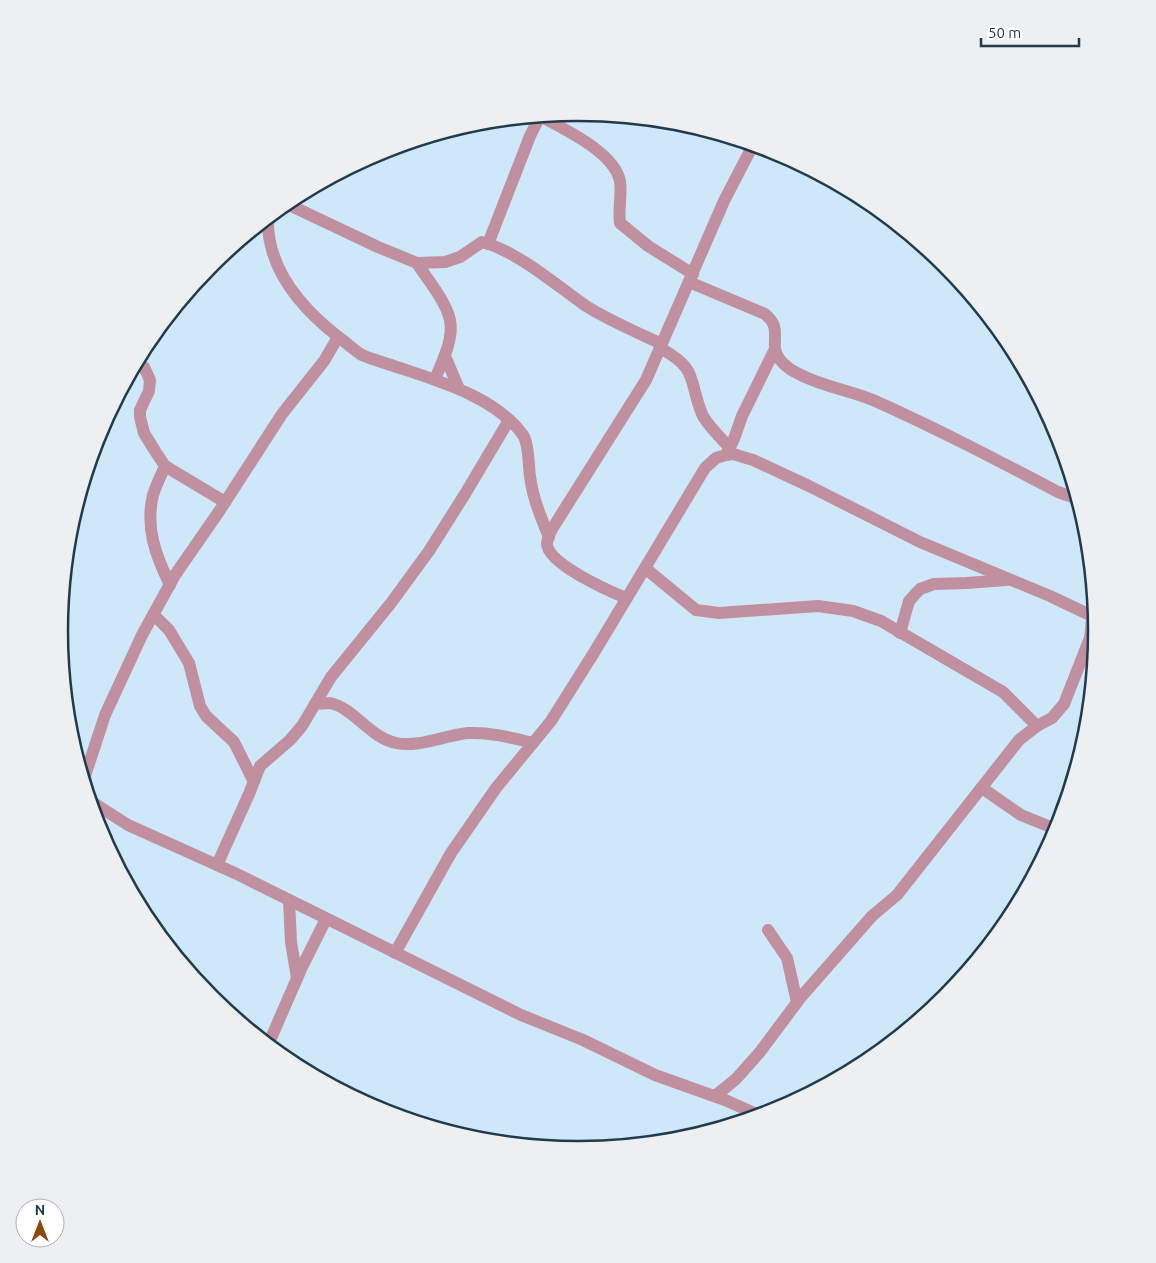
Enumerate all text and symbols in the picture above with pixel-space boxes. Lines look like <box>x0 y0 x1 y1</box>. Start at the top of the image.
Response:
scale bar <box>981 15 1078 47</box>
text: 50 m <box>988 24 1021 41</box>
north arrow <box>15 1198 65 1248</box>
text: N <box>35 1202 45 1218</box>

